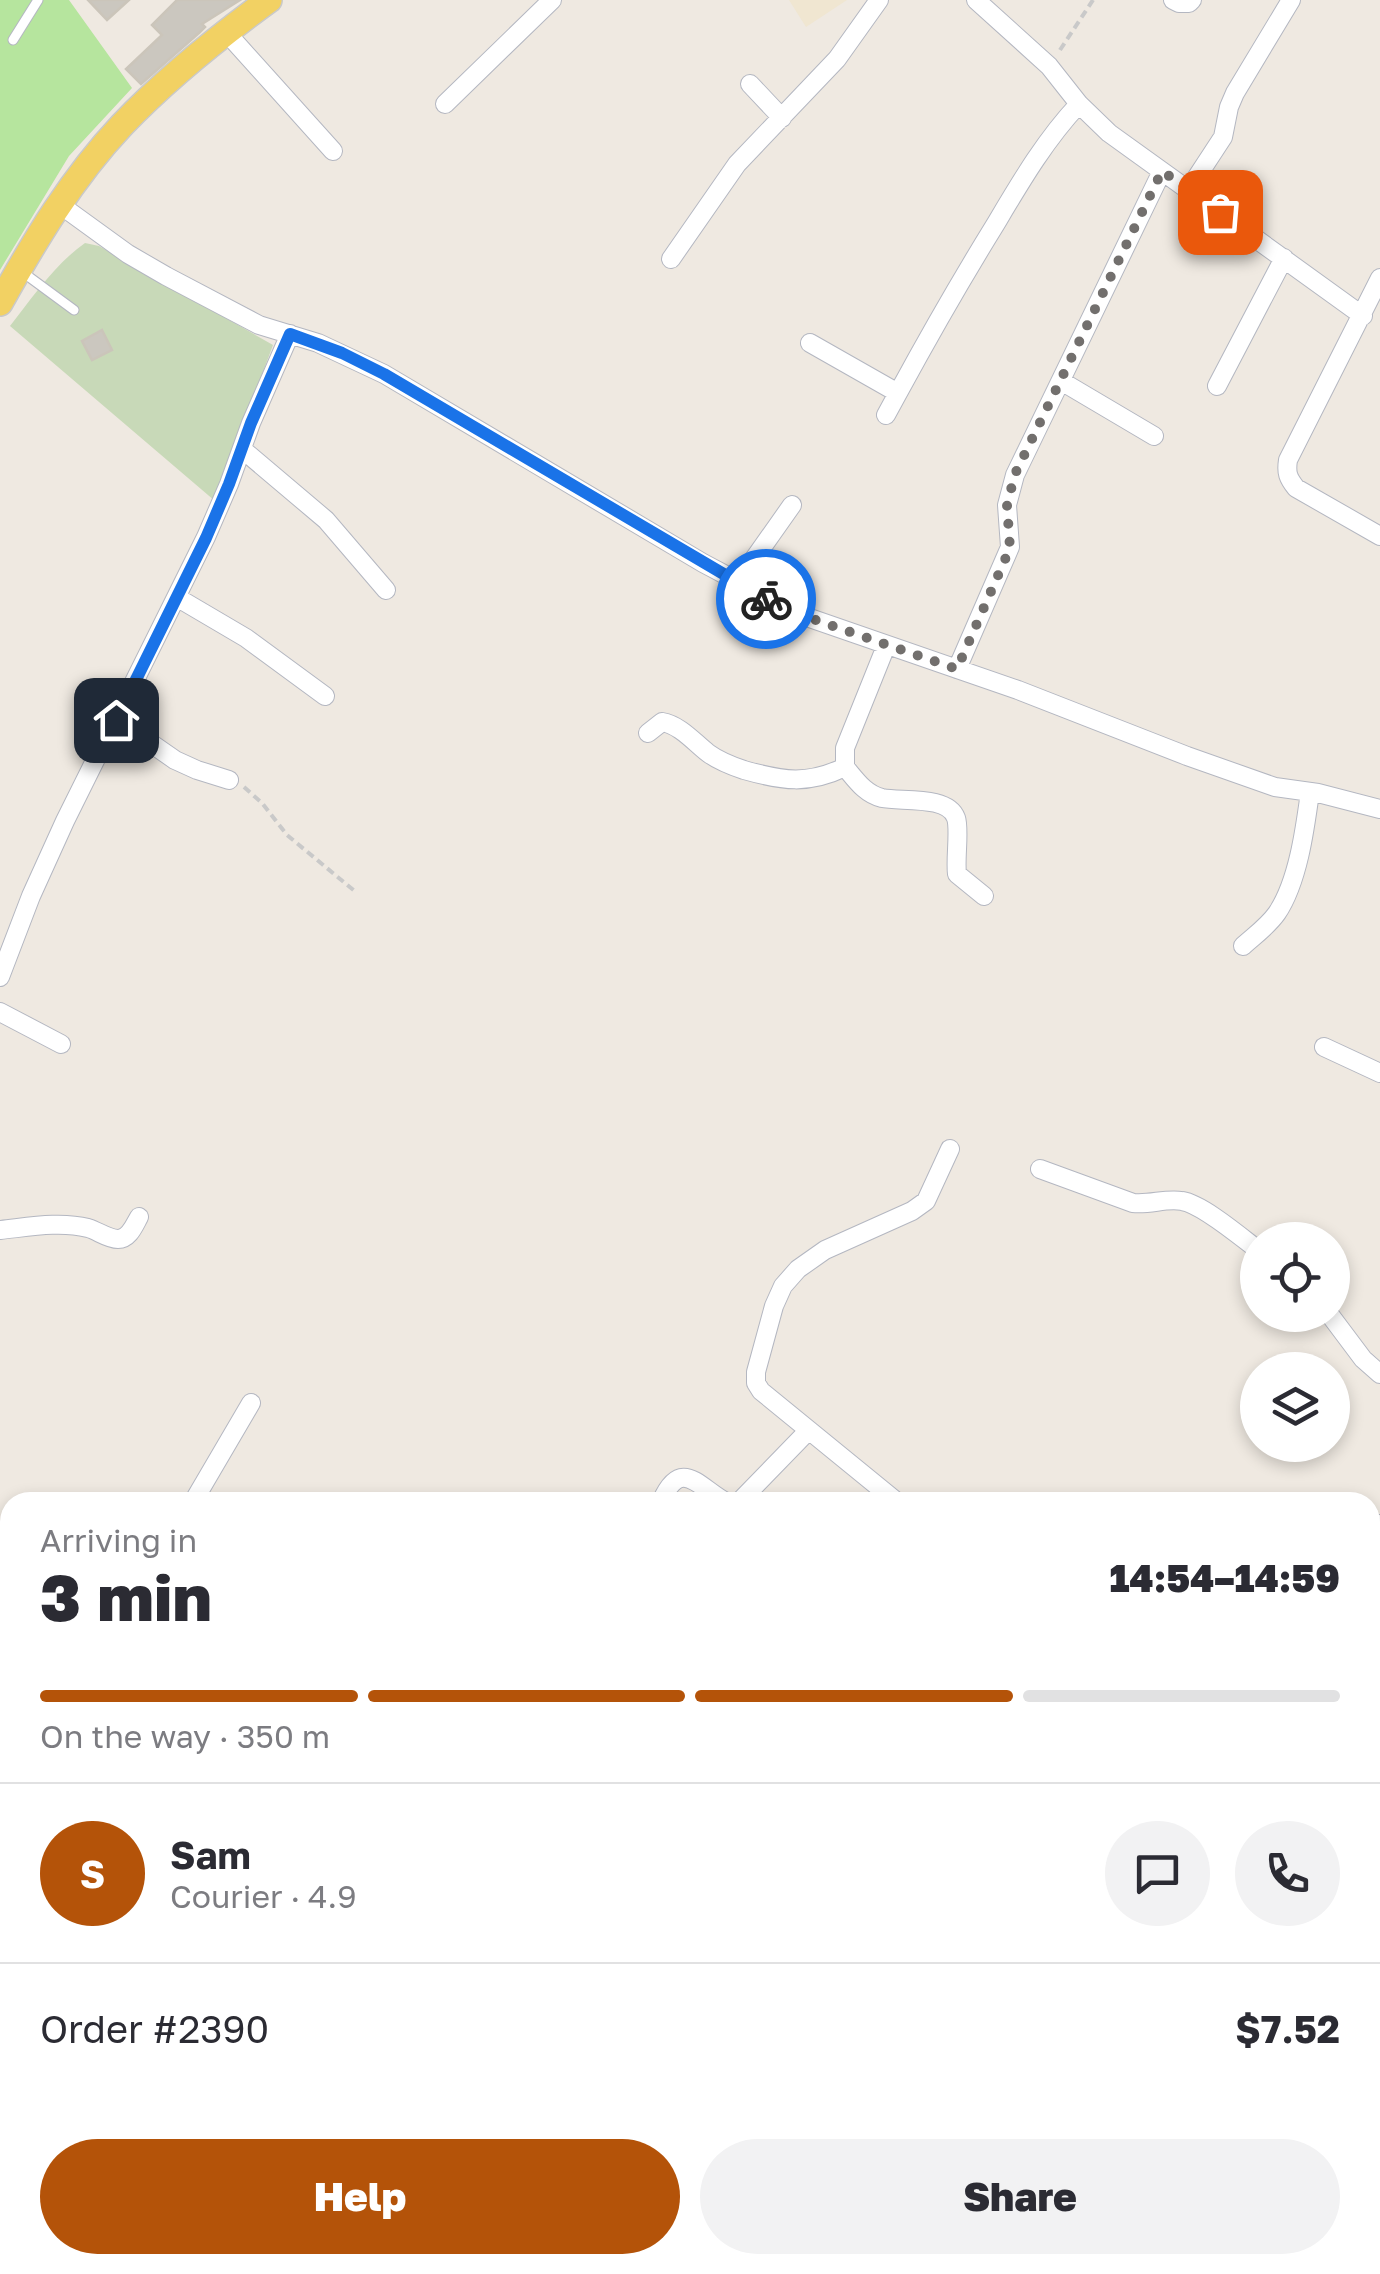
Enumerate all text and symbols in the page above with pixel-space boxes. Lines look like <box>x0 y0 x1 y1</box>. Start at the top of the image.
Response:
pin <box>1178 170 1263 255</box>
icon: bag <box>1193 185 1248 240</box>
courier <box>716 549 816 649</box>
icon: bike <box>739 572 794 627</box>
pin <box>74 678 159 763</box>
icon: home <box>89 693 144 748</box>
map controls <box>1240 1222 1350 1462</box>
button: locate <box>1240 1222 1350 1332</box>
button: layers <box>1240 1352 1350 1462</box>
text: Arriving in <box>40 1521 197 1559</box>
text: 14:54–14:59 <box>1109 1555 1340 1600</box>
text: 3 min <box>40 1557 212 1635</box>
text: On the way · 350 m <box>40 1717 330 1755</box>
button: chat <box>1105 1821 1210 1926</box>
button: phone <box>1235 1821 1340 1926</box>
text: Sam <box>170 1832 251 1877</box>
text: S <box>80 1851 105 1896</box>
text: Courier · 4.9 <box>170 1877 357 1915</box>
text: Order #2390 <box>40 2006 269 2051</box>
text: $7.52 <box>1235 2006 1340 2051</box>
button: Help <box>40 2139 680 2254</box>
button: Share <box>700 2139 1340 2254</box>

